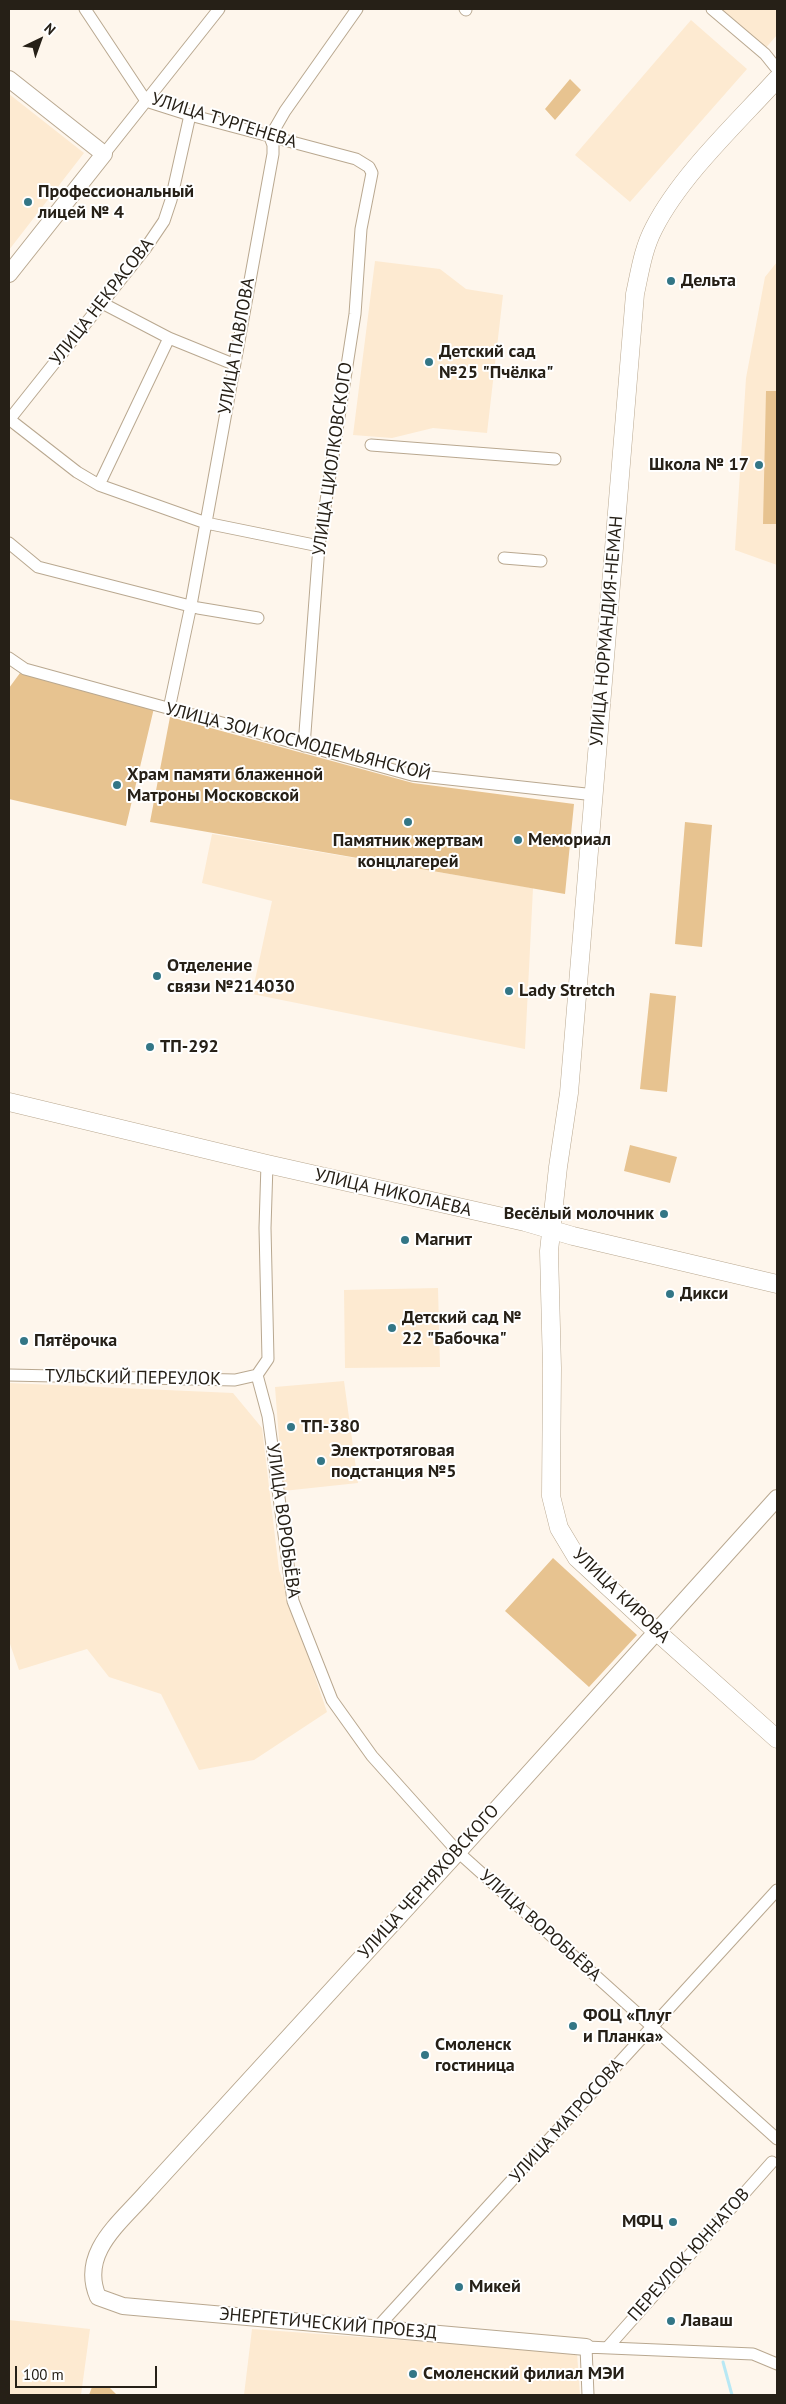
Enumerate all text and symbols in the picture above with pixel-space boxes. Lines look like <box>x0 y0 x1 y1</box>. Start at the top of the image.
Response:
north arrow <box>15 15 65 65</box>
text: N <box>41 19 59 39</box>
street label: УЛИЦА ТУРГЕНЕВА <box>149 89 299 153</box>
place label: Профессиональный лицей № 4 <box>38 181 194 223</box>
marker: Профессиональный лицей № 4 <box>22 196 34 208</box>
street label: УЛИЦА НЕКРАСОВА <box>46 234 158 370</box>
place label: Дельта <box>681 270 736 292</box>
marker: Дельта <box>665 275 677 287</box>
street label: УЛИЦА ПАВЛОВА <box>214 276 260 416</box>
place label: Детский сад №25 "Пчёлка" <box>439 341 553 384</box>
marker: Детский сад №25 "Пчёлка" <box>423 356 435 368</box>
street label: УЛИЦА ЦИОЛКОВСКОГО <box>309 361 357 557</box>
place label: Школа № 17 <box>649 454 749 476</box>
marker: Школа № 17 <box>753 459 765 471</box>
street label: УЛИЦА НОРМАНДИЯ-НЕМАН <box>586 515 628 747</box>
street label: УЛИЦА ЗОИ КОСМОДЕМЬЯНСКОЙ <box>163 699 433 785</box>
place label: Храм памяти блаженной Матроны Московской <box>127 764 323 806</box>
marker: Храм памяти блаженной Матроны Московской <box>111 779 123 791</box>
marker: Памятник жертвам концлагерей <box>402 816 414 828</box>
place label: Мемориал <box>528 829 611 851</box>
place label: Памятник жертвам концлагерей <box>333 830 483 872</box>
marker: Мемориал <box>512 834 524 846</box>
place label: Отделение связи №214030 <box>167 955 295 998</box>
marker: Отделение связи №214030 <box>151 970 163 982</box>
place label: Lady Stretch <box>519 980 615 1002</box>
marker: Lady Stretch <box>503 985 515 997</box>
place label: ТП-292 <box>160 1036 219 1058</box>
marker: ТП-292 <box>144 1041 156 1053</box>
street label: УЛИЦА НИКОЛАЕВА <box>313 1164 473 1222</box>
place label: Весёлый молочник <box>504 1203 654 1225</box>
marker: Весёлый молочник <box>658 1208 670 1220</box>
place label: Магнит <box>415 1229 472 1251</box>
marker: Магнит <box>399 1234 411 1246</box>
place label: Дикси <box>680 1283 728 1305</box>
marker: Дикси <box>664 1288 676 1300</box>
place label: Детский сад № 22 "Бабочка" <box>402 1307 521 1350</box>
marker: Детский сад № 22 "Бабочка" <box>386 1322 398 1334</box>
place label: Пятёрочка <box>34 1330 117 1352</box>
marker: Пятёрочка <box>18 1335 30 1347</box>
street label: ТУЛЬСКИЙ ПЕРЕУЛОК <box>45 1366 221 1390</box>
place label: ТП-380 <box>301 1416 360 1438</box>
marker: ТП-380 <box>285 1421 297 1433</box>
place label: Электротяговая подстанция №5 <box>331 1440 456 1482</box>
street label: УЛИЦА ВОРОБЬЁВА <box>261 1442 305 1600</box>
marker: Электротяговая подстанция №5 <box>315 1455 327 1467</box>
street label: УЛИЦА КИРОВА <box>568 1544 674 1648</box>
street label: УЛИЦА ЧЕРНЯХОВСКОГО <box>354 1800 504 1964</box>
street label: УЛИЦА ВОРОБЬЁВА <box>475 1866 605 1986</box>
place label: ФОЦ «Плуг и Планка» <box>583 2005 671 2048</box>
marker: ФОЦ «Плуг и Планка» <box>567 2020 579 2032</box>
place label: Смоленск гостиница <box>435 2034 515 2076</box>
marker: Смоленск гостиница <box>419 2049 431 2061</box>
street label: УЛИЦА МАТРОСОВА <box>506 2055 628 2187</box>
street label: ПЕРЕУЛОК ЮННАТОВ <box>624 2184 754 2326</box>
place label: МФЦ <box>622 2211 663 2233</box>
marker: МФЦ <box>667 2216 679 2228</box>
place label: Микей <box>469 2276 521 2298</box>
marker: Микей <box>453 2281 465 2293</box>
street label: ЭНЕРГЕТИЧЕСКИЙ ПРОЕЗД <box>218 2304 438 2344</box>
place label: Лаваш <box>681 2310 733 2332</box>
marker: Лаваш <box>665 2315 677 2327</box>
scale bar <box>18 2356 160 2388</box>
place label: Смоленский филиал МЭИ <box>423 2363 625 2385</box>
text: 100 m <box>23 2365 64 2384</box>
marker: Смоленский филиал МЭИ <box>407 2368 419 2380</box>

